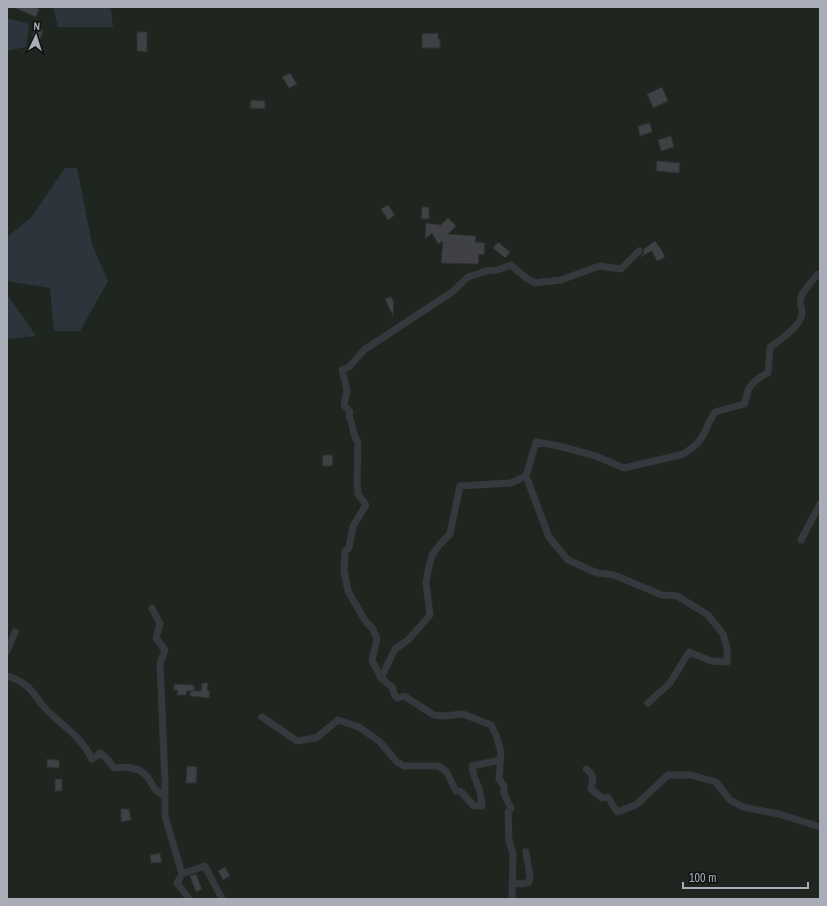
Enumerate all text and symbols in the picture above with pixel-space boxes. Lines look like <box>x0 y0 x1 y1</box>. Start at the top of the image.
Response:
north arrow <box>16 16 56 56</box>
text: N <box>33 19 40 33</box>
scale bar <box>683 864 808 890</box>
text: 100 m <box>689 870 716 886</box>

